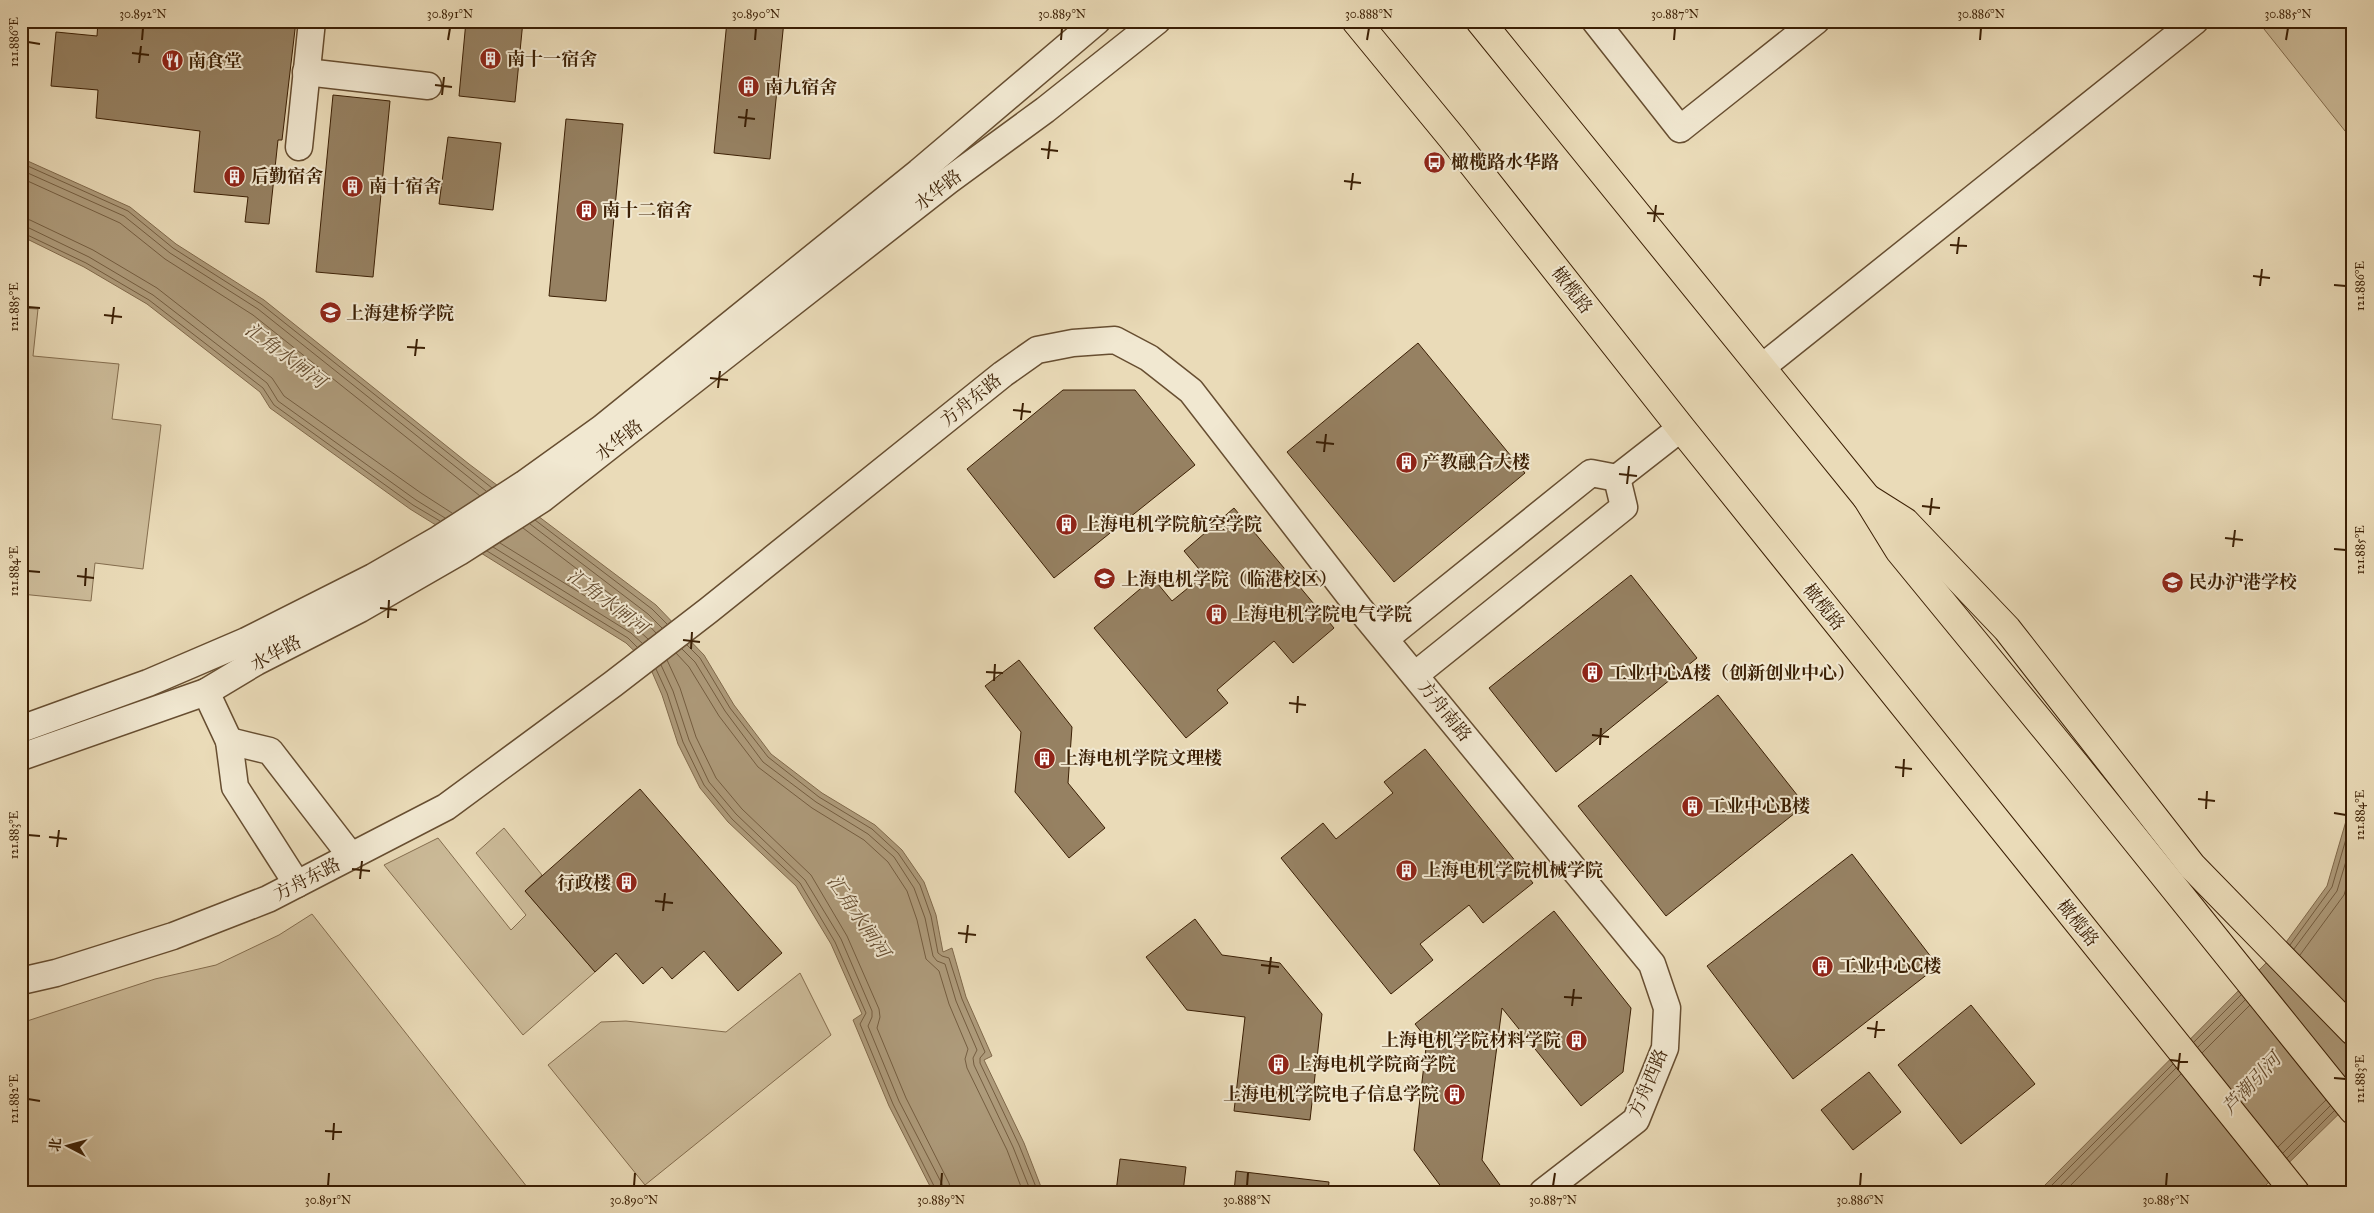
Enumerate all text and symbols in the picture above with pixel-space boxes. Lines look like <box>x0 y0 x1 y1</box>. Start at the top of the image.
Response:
text: 30.892°N <box>119 7 167 21</box>
text: 30.891°N <box>427 7 473 21</box>
text: 30.890°N <box>732 7 780 21</box>
text: 30.889°N <box>1038 7 1086 21</box>
text: 30.888°N <box>1345 7 1393 21</box>
text: 30.887°N <box>1651 7 1699 21</box>
text: 30.886°N <box>1957 7 2005 21</box>
text: 30.885°N <box>2264 7 2312 21</box>
text: 121.886°E <box>7 17 21 67</box>
building icon: 南十一宿舍 <box>479 47 503 71</box>
place label: 南十一宿舍 <box>507 48 597 70</box>
restaurant icon: 南食堂 <box>160 49 184 73</box>
place label: 南食堂 <box>188 50 242 72</box>
building icon: 南九宿舍 <box>737 75 761 99</box>
place label: 南九宿舍 <box>765 76 837 98</box>
bus stop icon: 橄榄路水华路 <box>1423 150 1447 174</box>
place label: 橄榄路水华路 <box>1451 151 1559 173</box>
building icon: 后勤宿舍 <box>223 164 247 188</box>
place label: 后勤宿舍 <box>251 165 323 187</box>
street label: 水华路 <box>910 165 966 215</box>
building icon: 南十宿舍 <box>341 174 365 198</box>
place label: 南十宿舍 <box>369 175 441 197</box>
building icon: 南十二宿舍 <box>574 198 598 222</box>
place label: 南十二宿舍 <box>602 199 692 221</box>
text: 121.886°E <box>2353 261 2367 311</box>
street label: 橄榄路 <box>1547 262 1597 318</box>
text: 121.885°E <box>7 282 21 332</box>
school or university icon: 上海建桥学院 <box>318 301 342 325</box>
place label: 上海建桥学院 <box>346 302 454 324</box>
water label: 汇角水闸河 <box>241 318 333 395</box>
street label: 方舟东路 <box>936 369 1006 431</box>
street label: 水华路 <box>591 415 647 465</box>
building icon: 产教融合大楼 <box>1394 450 1418 474</box>
place label: 产教融合大楼 <box>1422 451 1530 473</box>
building icon: 上海电机学院航空学院 <box>1054 512 1078 536</box>
place label: 上海电机学院航空学院 <box>1082 513 1262 535</box>
text: 121.885°E <box>2353 525 2367 575</box>
text: 121.884°E <box>7 545 21 596</box>
water label: 汇角水闸河 <box>563 564 655 641</box>
school or university icon: 上海电机学院（临港校区） <box>1093 567 1117 591</box>
place label: 上海电机学院（临港校区） <box>1121 568 1337 590</box>
school or university icon: 民办沪港学校 <box>2161 570 2185 594</box>
place label: 民办沪港学校 <box>2189 571 2297 593</box>
street label: 橄榄路 <box>1798 579 1850 635</box>
building icon: 上海电机学院电气学院 <box>1204 602 1228 626</box>
place label: 上海电机学院电气学院 <box>1232 603 1412 625</box>
street label: 水华路 <box>247 631 305 675</box>
building icon: 工业中心A楼（创新创业中心） <box>1581 661 1605 685</box>
place label: 工业中心A楼（创新创业中心） <box>1609 662 1855 684</box>
street label: 方舟南路 <box>1414 676 1476 746</box>
building icon: 上海电机学院文理楼 <box>1032 746 1056 770</box>
place label: 上海电机学院文理楼 <box>1060 747 1222 769</box>
text: 121.884°E <box>2353 789 2367 840</box>
building icon: 工业中心B楼 <box>1680 794 1704 818</box>
place label: 工业中心B楼 <box>1708 795 1810 817</box>
text: 121.883°E <box>7 810 21 859</box>
street label: 方舟东路 <box>270 853 344 905</box>
building icon: 上海电机学院机械学院 <box>1395 858 1419 882</box>
place label: 上海电机学院机械学院 <box>1423 859 1603 881</box>
water label: 汇角水闸河 <box>822 870 896 965</box>
building icon: 行政楼 <box>615 871 639 895</box>
place label: 行政楼 <box>557 872 611 894</box>
street label: 橄榄路 <box>2052 895 2104 951</box>
building icon: 工业中心C楼 <box>1811 954 1835 978</box>
place label: 工业中心C楼 <box>1839 955 1941 977</box>
building icon: 上海电机学院材料学院 <box>1565 1028 1589 1052</box>
place label: 上海电机学院材料学院 <box>1381 1029 1561 1051</box>
street label: 方舟西路 <box>1624 1046 1672 1120</box>
water label: 芦潮引河 <box>2217 1046 2288 1119</box>
building icon: 上海电机学院商学院 <box>1266 1052 1290 1076</box>
place label: 上海电机学院商学院 <box>1294 1053 1456 1075</box>
text: 121.883°E <box>2353 1054 2367 1103</box>
text: 121.882°E <box>7 1074 21 1124</box>
building icon: 上海电机学院电子信息学院 <box>1443 1082 1467 1106</box>
place label: 上海电机学院电子信息学院 <box>1223 1083 1439 1105</box>
north arrow <box>42 1120 92 1170</box>
text: 北 <box>46 1137 65 1153</box>
text: 30.891°N <box>305 1193 351 1207</box>
text: 30.890°N <box>610 1193 658 1207</box>
text: 30.889°N <box>917 1193 965 1207</box>
text: 30.888°N <box>1223 1193 1271 1207</box>
text: 30.887°N <box>1529 1193 1577 1207</box>
text: 30.886°N <box>1836 1193 1884 1207</box>
text: 30.885°N <box>2142 1193 2190 1207</box>

